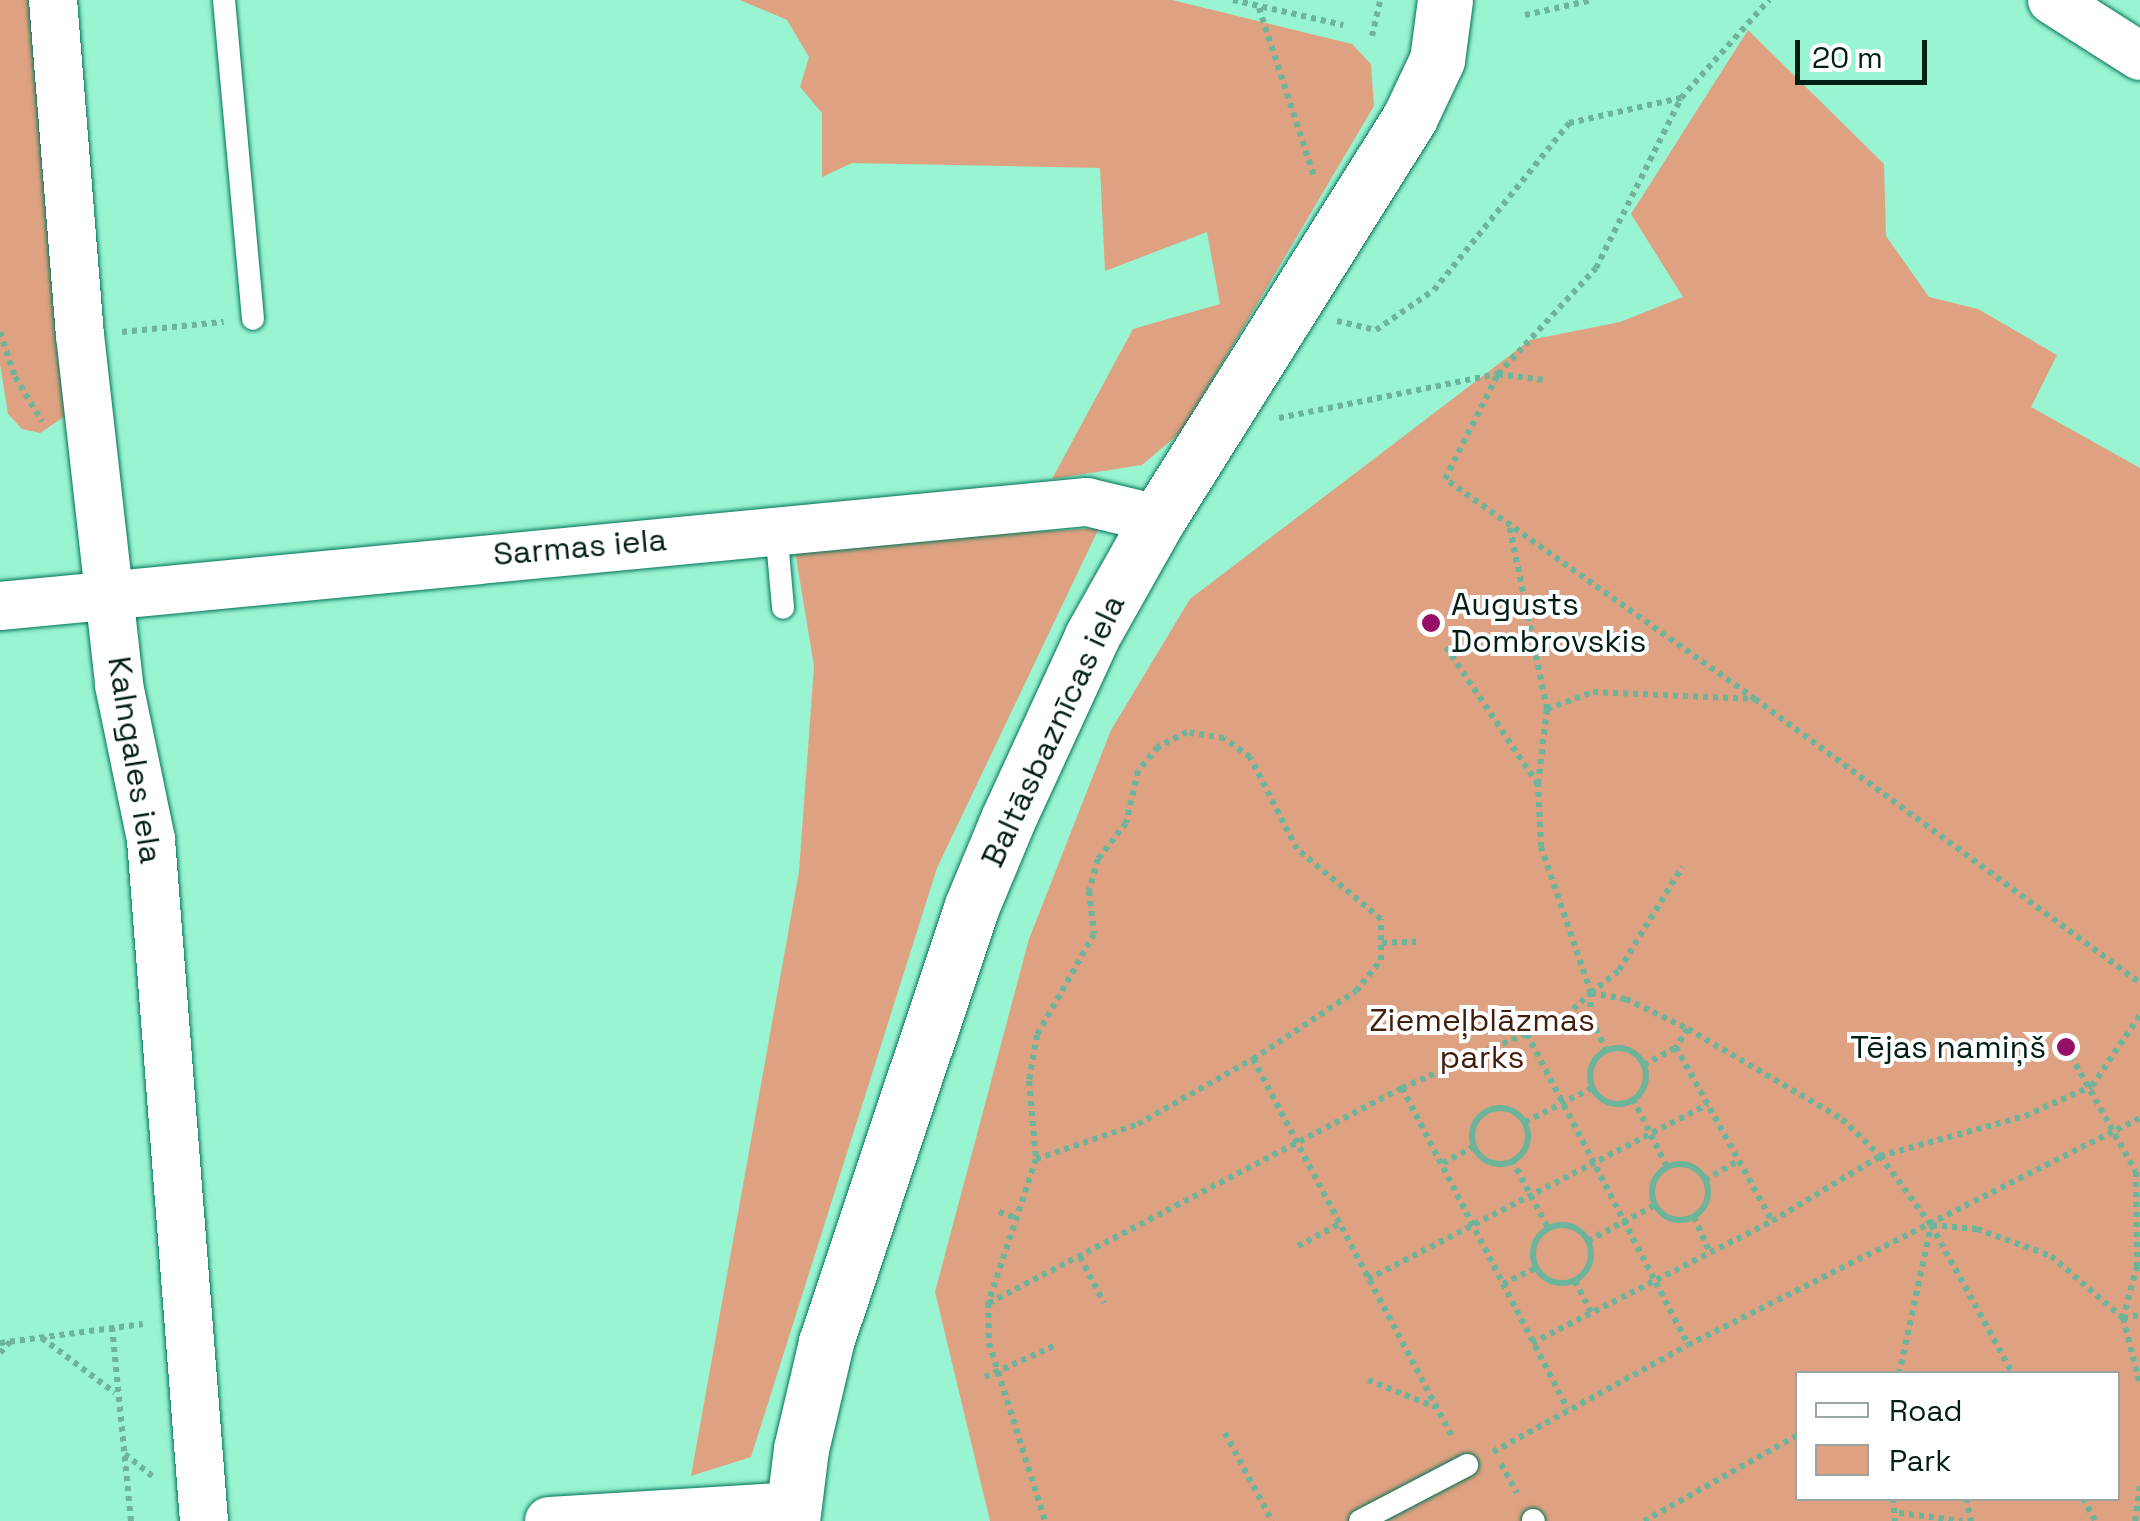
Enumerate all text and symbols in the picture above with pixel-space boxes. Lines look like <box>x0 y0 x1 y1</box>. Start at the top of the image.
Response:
scale bar <box>1800 20 1932 82</box>
text: 20 m <box>1812 38 1883 77</box>
street label: Sarmas iela <box>492 520 668 574</box>
place label: Augusts Dombrovskis <box>1451 586 1646 661</box>
street label: Baltāsbaznīcas iela <box>973 589 1133 873</box>
marker: Augusts Dombrovskis <box>1420 612 1442 634</box>
street label: Kalngales iela <box>100 654 170 866</box>
park label: Ziemeļblāzmas parks <box>1369 1002 1595 1077</box>
place label: Tējas namiņš <box>1850 1028 2046 1066</box>
marker: Tējas namiņš <box>2055 1036 2077 1058</box>
legend <box>1795 1371 2120 1501</box>
text: Road <box>1889 1391 1963 1430</box>
text: Park <box>1889 1441 1951 1480</box>

